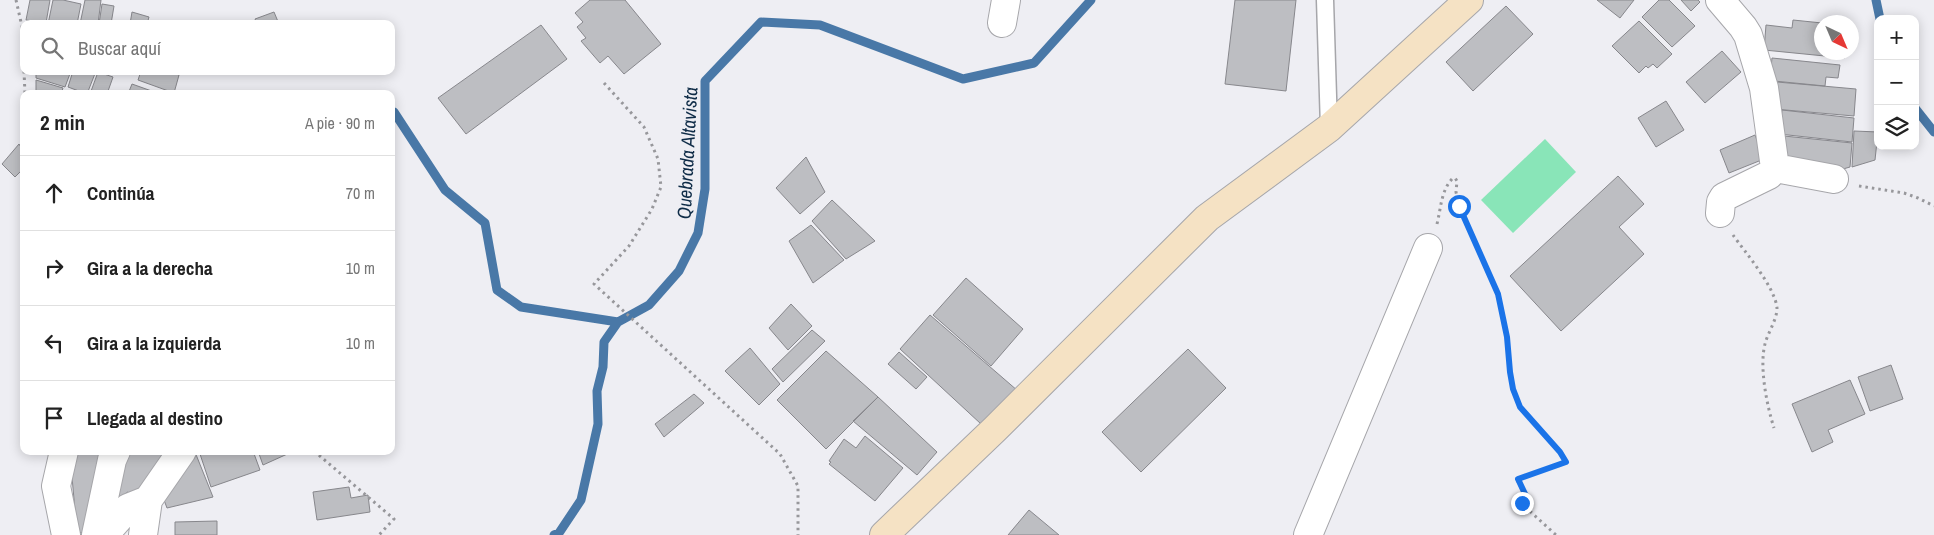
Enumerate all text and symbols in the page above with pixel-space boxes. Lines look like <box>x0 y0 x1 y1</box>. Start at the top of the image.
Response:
north arrow <box>1814 15 1859 60</box>
map controls <box>1874 15 1919 150</box>
button: + <box>1874 15 1919 60</box>
search box <box>20 20 395 75</box>
icon: search <box>38 34 66 62</box>
text: Buscar aquí <box>78 35 161 61</box>
button: − <box>1874 60 1919 105</box>
water label: Quebrada Altavista <box>671 86 703 220</box>
button: layers <box>1874 105 1919 150</box>
text: 2 min <box>40 108 85 137</box>
text: A pie · 90 m <box>305 112 375 134</box>
icon: ahead <box>40 179 68 207</box>
text: Continúa <box>87 180 155 206</box>
text: 70 m <box>346 182 375 204</box>
route start <box>1448 195 1471 218</box>
icon: right <box>40 254 68 282</box>
text: Gira a la derecha <box>87 255 213 281</box>
text: 10 m <box>346 257 375 279</box>
icon: left <box>40 329 68 357</box>
text: Gira a la izquierda <box>87 330 221 356</box>
text: 10 m <box>346 332 375 354</box>
icon: arrive <box>40 404 68 432</box>
text: Llegada al destino <box>87 405 223 431</box>
route end <box>1511 492 1534 515</box>

